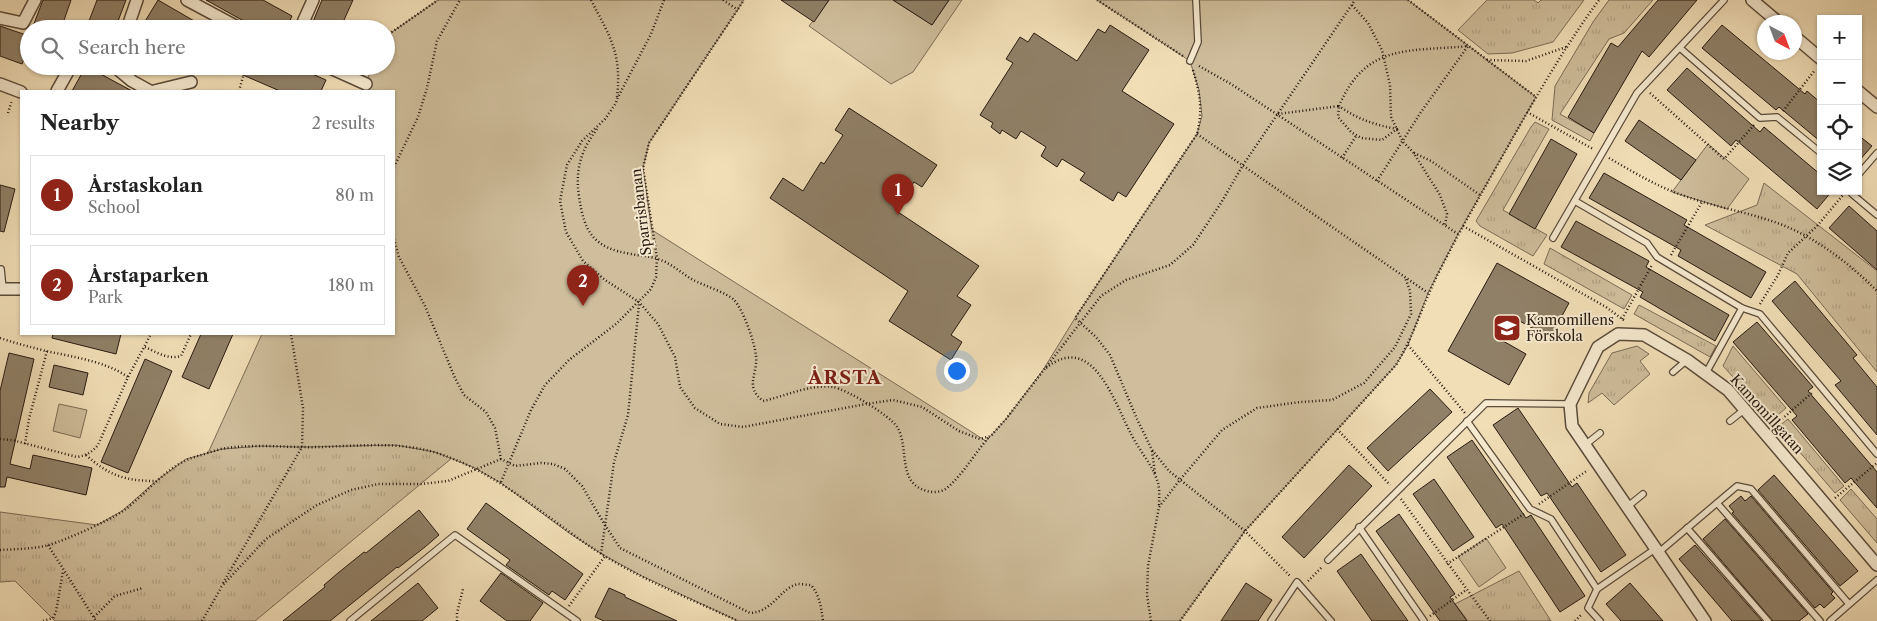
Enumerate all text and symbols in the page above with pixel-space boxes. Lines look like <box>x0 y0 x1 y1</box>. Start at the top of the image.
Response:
north arrow <box>1757 15 1802 60</box>
map controls <box>1817 15 1862 195</box>
button: + <box>1817 15 1862 60</box>
search box <box>20 20 395 75</box>
icon: search <box>38 34 66 62</box>
text: Search here <box>78 36 186 59</box>
button: − <box>1817 60 1862 105</box>
button: locate <box>1817 105 1862 150</box>
text: Nearby <box>40 110 119 135</box>
text: 2 results <box>312 113 375 133</box>
button: layers <box>1817 150 1862 195</box>
street label: Sparrisbanan <box>627 167 655 256</box>
text: Årstaskolan <box>88 174 203 197</box>
pin: 1 <box>882 174 914 215</box>
text: 1 <box>53 185 61 205</box>
text: 80 m <box>335 185 374 205</box>
text: School <box>88 197 140 217</box>
text: Årstaparken <box>88 264 209 287</box>
pin: 2 <box>567 265 599 306</box>
text: 2 <box>52 275 62 295</box>
text: 180 m <box>328 275 374 295</box>
text: Park <box>88 287 123 307</box>
place label: Kamomillens Förskola <box>1526 311 1614 345</box>
school or university icon: Kamomillens Förskola <box>1492 313 1522 343</box>
your location <box>944 358 970 384</box>
district label: ÅRSTA <box>807 366 883 389</box>
street label: Kamomillgatan <box>1726 370 1808 458</box>

